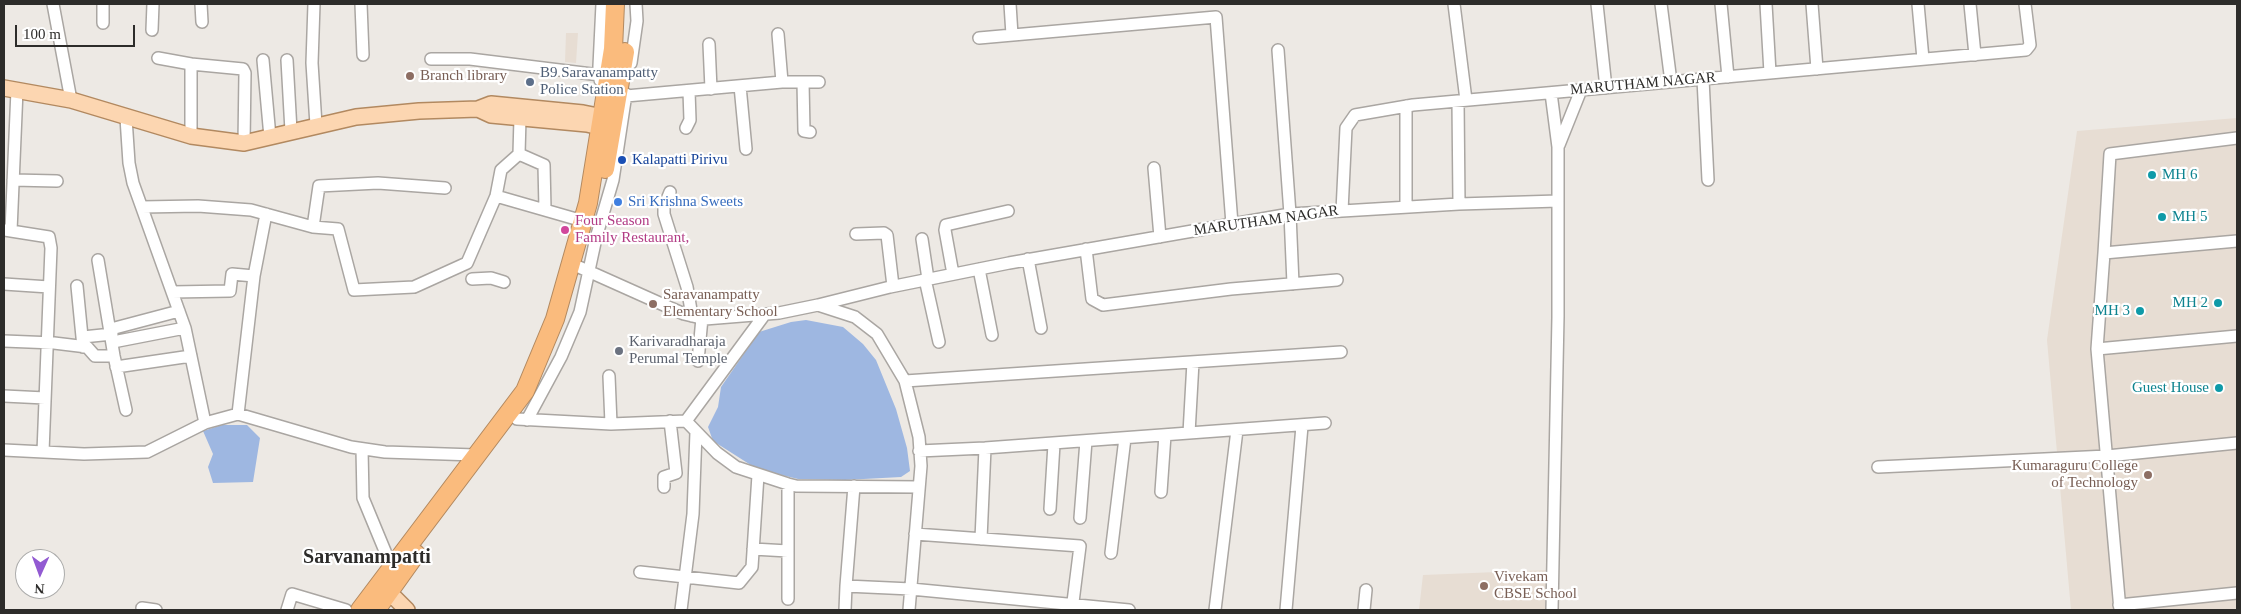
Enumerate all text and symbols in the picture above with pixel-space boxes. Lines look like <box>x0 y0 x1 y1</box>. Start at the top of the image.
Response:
scale bar <box>18 15 138 47</box>
text: 100 m <box>23 26 61 42</box>
place label: B9 Saravanampatty Police Station <box>540 64 677 99</box>
place label: Branch library <box>420 67 519 85</box>
street label: MARUTHAM NAGAR <box>1572 69 1714 99</box>
marker: Branch library <box>404 70 416 82</box>
marker: B9 Saravanampatty Police Station <box>524 76 536 88</box>
place label: Kalapatti Pirivu <box>632 151 738 169</box>
marker: Kalapatti Pirivu <box>616 154 628 166</box>
place label: MH 6 <box>2162 166 2199 184</box>
marker: MH 6 <box>2146 169 2158 181</box>
place label: Sri Krishna Sweets <box>628 193 757 211</box>
marker: Sri Krishna Sweets <box>612 196 624 208</box>
street label: MARUTHAM NAGAR <box>1195 202 1337 240</box>
place label: MH 5 <box>2172 208 2209 226</box>
marker: MH 5 <box>2156 211 2168 223</box>
place label: Four Season Family Restaurant, <box>575 212 705 247</box>
marker: Four Season Family Restaurant, <box>559 224 571 236</box>
place label: Saravanampatty Elementary School <box>663 286 794 321</box>
place label: MH 2 <box>2171 294 2208 312</box>
marker: MH 2 <box>2212 297 2224 309</box>
marker: Saravanampatty Elementary School <box>647 298 659 310</box>
place label: MH 3 <box>2093 302 2130 320</box>
marker: MH 3 <box>2134 305 2146 317</box>
place label: Karivaradharaja Perumal Temple <box>629 333 744 368</box>
marker: Karivaradharaja Perumal Temple <box>613 345 625 357</box>
place label: Guest House <box>2119 379 2209 397</box>
marker: Guest House <box>2213 382 2225 394</box>
place label: Kumaraguru College of Technology <box>1992 457 2138 492</box>
marker: Kumaraguru College of Technology <box>2142 469 2154 481</box>
district label: Sarvanampatti <box>293 546 441 570</box>
north arrow <box>15 549 65 599</box>
place label: Vivekam CBSE School <box>1494 568 1580 603</box>
marker: Vivekam CBSE School <box>1478 580 1490 592</box>
text: N <box>34 581 45 596</box>

